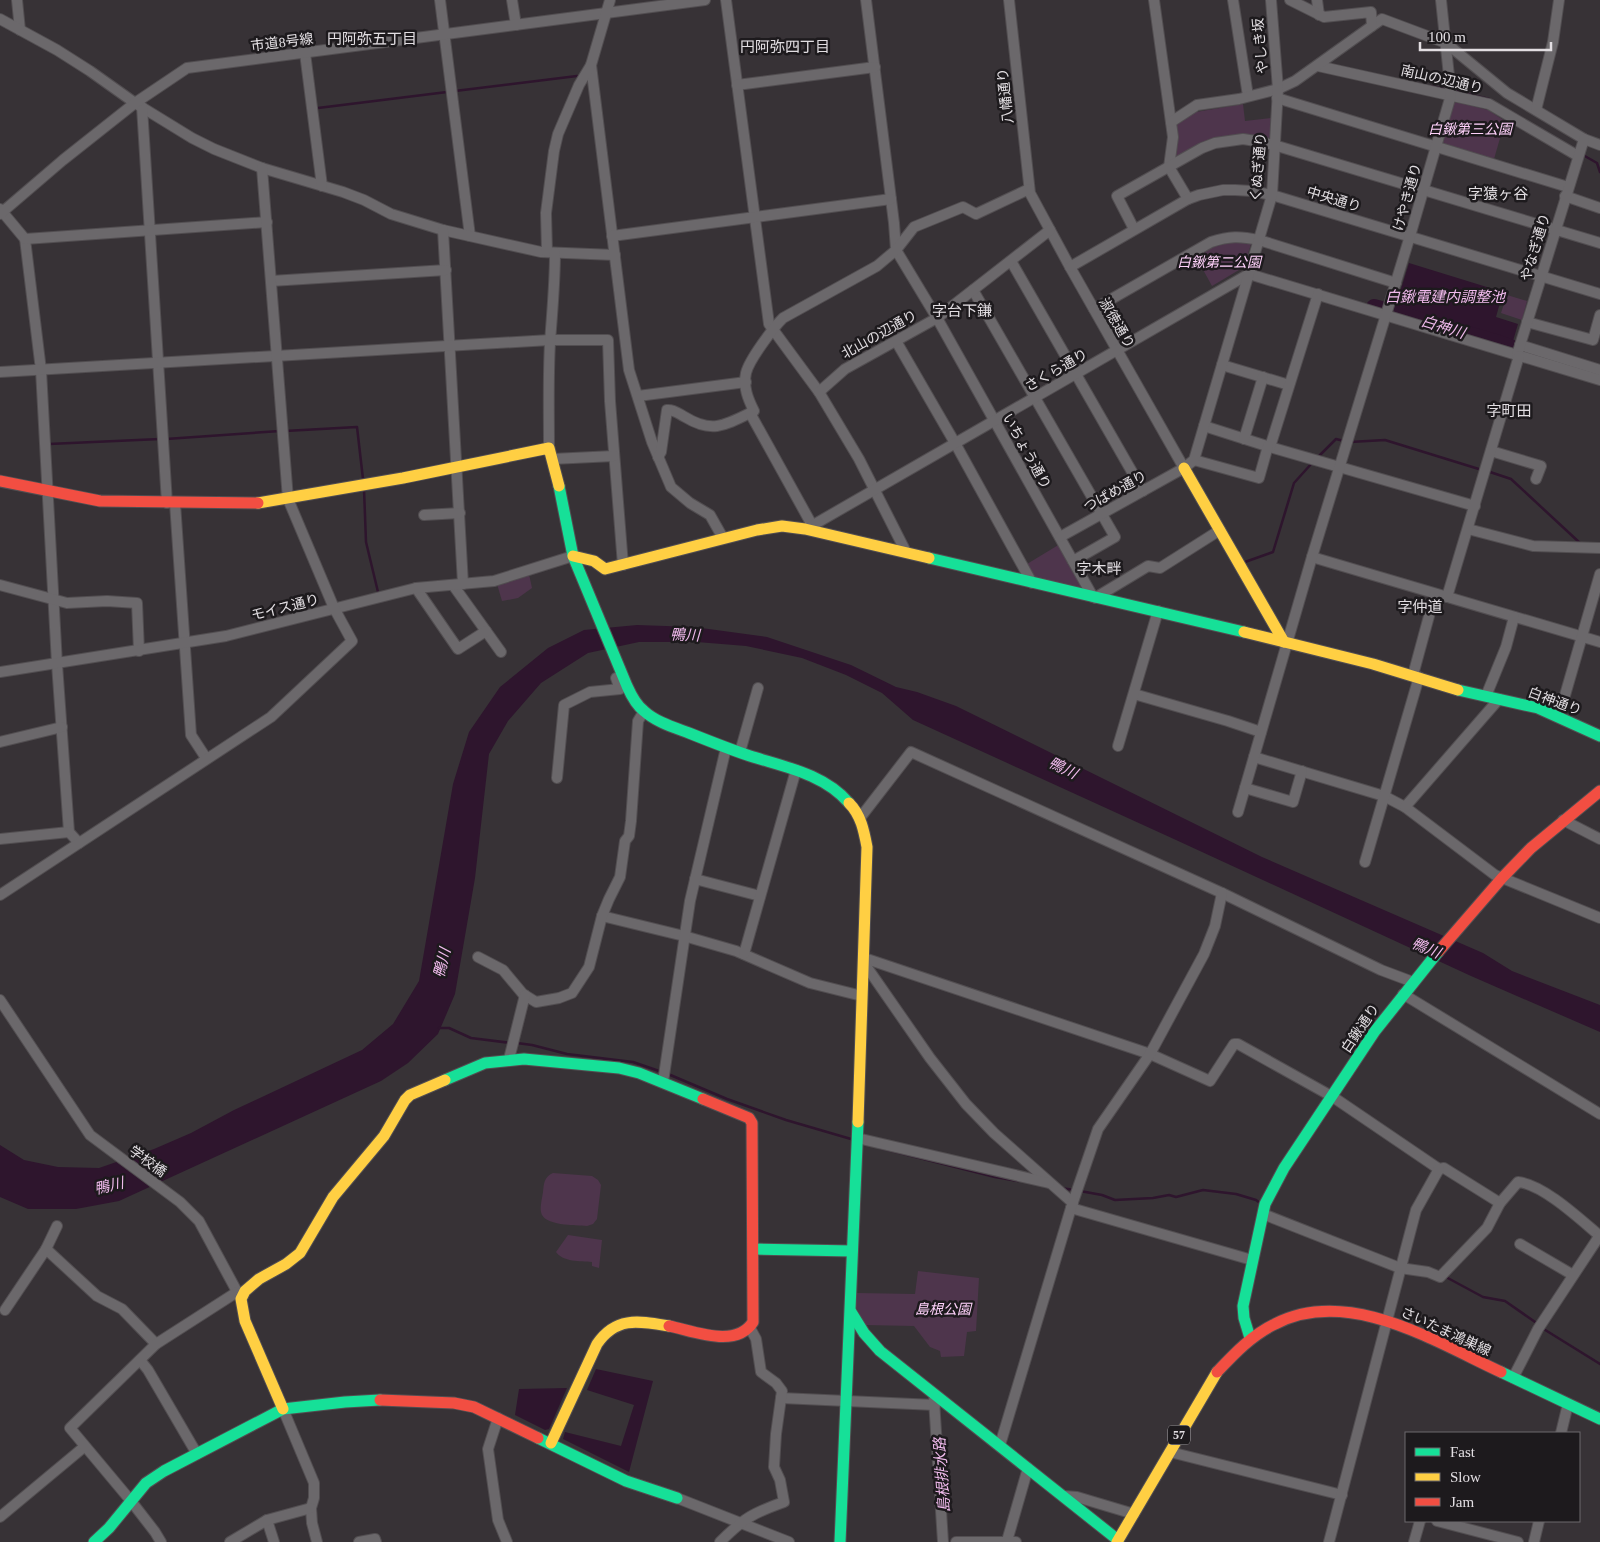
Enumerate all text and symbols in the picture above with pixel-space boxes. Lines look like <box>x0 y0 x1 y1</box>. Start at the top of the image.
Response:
street label: やしき坂 <box>1251 17 1270 75</box>
scale bar <box>1420 20 1551 52</box>
text: 100 m <box>1428 29 1466 45</box>
street label: 市道8号線 <box>250 31 314 54</box>
district label: 円阿弥五丁目 <box>327 31 417 47</box>
district label: 円阿弥四丁目 <box>740 39 830 55</box>
street label: 南山の辺通り <box>1399 63 1484 96</box>
street label: 八幡通り <box>995 67 1016 125</box>
park label: 白鍬第三公園 <box>1428 122 1514 137</box>
street label: くぬぎ通り <box>1248 132 1269 202</box>
street label: けやき通り <box>1391 161 1424 233</box>
street label: 中央通り <box>1305 184 1363 215</box>
district label: 字猿ヶ谷 <box>1468 186 1528 202</box>
street label: やなぎ通り <box>1518 211 1553 283</box>
park label: 白鍬第二公園 <box>1177 255 1263 270</box>
water label: 白鍬電建内調整池 <box>1385 289 1507 305</box>
street label: 淑徳通り <box>1096 295 1137 351</box>
district label: 字台下鎌 <box>932 302 992 319</box>
street label: 北山の辺通り <box>838 307 920 361</box>
water label: 白神川 <box>1419 313 1469 342</box>
street label: さくら通り <box>1022 346 1090 394</box>
district label: 字町田 <box>1486 403 1532 419</box>
street label: いちょう通り <box>1000 411 1053 492</box>
street label: つばめ通り <box>1081 468 1149 515</box>
district label: 字木畔 <box>1076 561 1122 577</box>
street label: モイス通り <box>250 592 321 623</box>
district label: 字仲道 <box>1397 598 1443 615</box>
water label: 鴨川 <box>670 626 702 644</box>
street label: 白神通り <box>1526 685 1584 718</box>
water label: 鴨川 <box>1046 754 1082 783</box>
water label: 鴨川 <box>1409 935 1445 962</box>
water label: 鴨川 <box>431 945 454 979</box>
street label: 白鍬通り <box>1339 1001 1382 1056</box>
street label: 学校橋 <box>126 1143 169 1180</box>
water label: 鴨川 <box>93 1174 127 1197</box>
park label: 島根公園 <box>915 1302 973 1317</box>
street label: さいたま鴻巣線 <box>1398 1304 1493 1359</box>
road number: 57 <box>1168 1426 1190 1444</box>
legend <box>1405 1432 1580 1522</box>
water label: 島根排水路 <box>931 1435 953 1513</box>
text: Fast <box>1450 1444 1476 1460</box>
text: Slow <box>1450 1469 1481 1485</box>
text: Jam <box>1450 1494 1474 1510</box>

